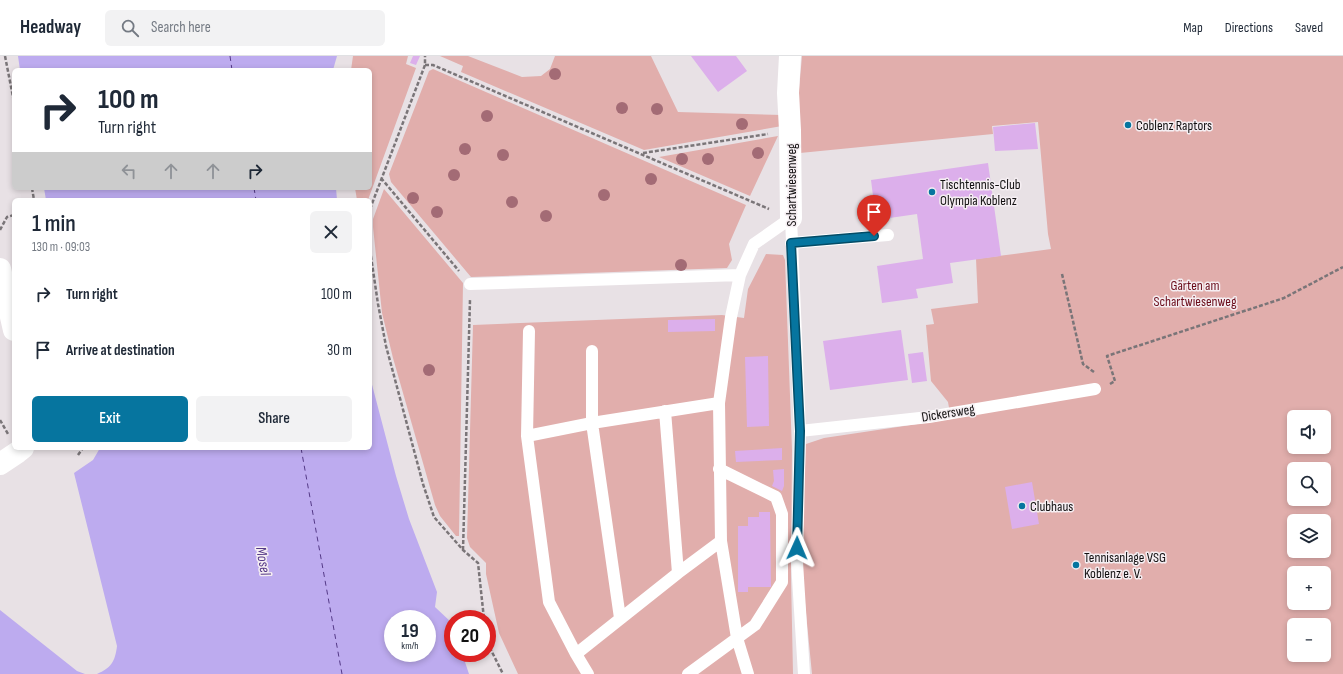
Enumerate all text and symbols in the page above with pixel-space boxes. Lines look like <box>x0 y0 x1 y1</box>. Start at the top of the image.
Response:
search box <box>105 10 385 46</box>
text: Headway <box>20 16 81 39</box>
icon: search <box>119 17 141 39</box>
text: Search here <box>151 18 211 37</box>
text: Map <box>1183 19 1203 36</box>
text: Directions <box>1225 19 1273 36</box>
text: Saved <box>1295 19 1323 36</box>
text: 100 m <box>98 83 159 116</box>
icon: right <box>32 84 84 136</box>
text: Turn right <box>98 117 156 138</box>
place label: Coblenz Raptors <box>1136 117 1212 134</box>
marker: Coblenz Raptors <box>1123 120 1133 130</box>
street label: Schartwiesenweg <box>783 143 800 227</box>
icon: left <box>118 160 140 182</box>
icon: ahead <box>160 160 182 182</box>
icon: ahead <box>202 160 224 182</box>
icon: right <box>244 160 266 182</box>
place label: Tischtennis-Club Olympia Koblenz <box>940 176 1021 209</box>
marker: Tischtennis-Club Olympia Koblenz <box>927 187 937 197</box>
pin <box>857 195 891 236</box>
icon: arrive <box>863 201 885 223</box>
text: 1 min <box>32 209 76 238</box>
button: close <box>310 211 352 253</box>
text: 130 m · 09:03 <box>32 239 90 255</box>
park label: Gärten am Schartwiesenweg <box>1153 277 1237 310</box>
icon: right <box>32 283 54 305</box>
text: Turn right <box>66 285 118 304</box>
text: 100 m <box>321 285 352 304</box>
icon: arrive <box>32 339 54 361</box>
text: Arrive at destination <box>66 341 175 360</box>
text: 30 m <box>327 341 352 360</box>
button: Exit <box>32 396 188 442</box>
button: Share <box>196 396 352 442</box>
street label: Dickersweg <box>920 400 976 426</box>
map controls <box>1287 410 1331 662</box>
button: sound <box>1287 410 1331 454</box>
button: search <box>1287 462 1331 506</box>
place label: Clubhaus <box>1030 498 1073 515</box>
marker: Clubhaus <box>1017 501 1027 511</box>
button: layers <box>1287 514 1331 558</box>
position arrow <box>776 527 818 569</box>
water label: Mosel <box>251 545 275 578</box>
place label: Tennisanlage VSG Koblenz e. V. <box>1084 549 1166 582</box>
marker: Tennisanlage VSG Koblenz e. V. <box>1071 560 1081 570</box>
button: + <box>1287 566 1331 610</box>
speed limit sign: 20 <box>444 610 496 662</box>
button: − <box>1287 618 1331 662</box>
text: 19 <box>401 619 419 643</box>
text: km/h <box>401 640 419 652</box>

